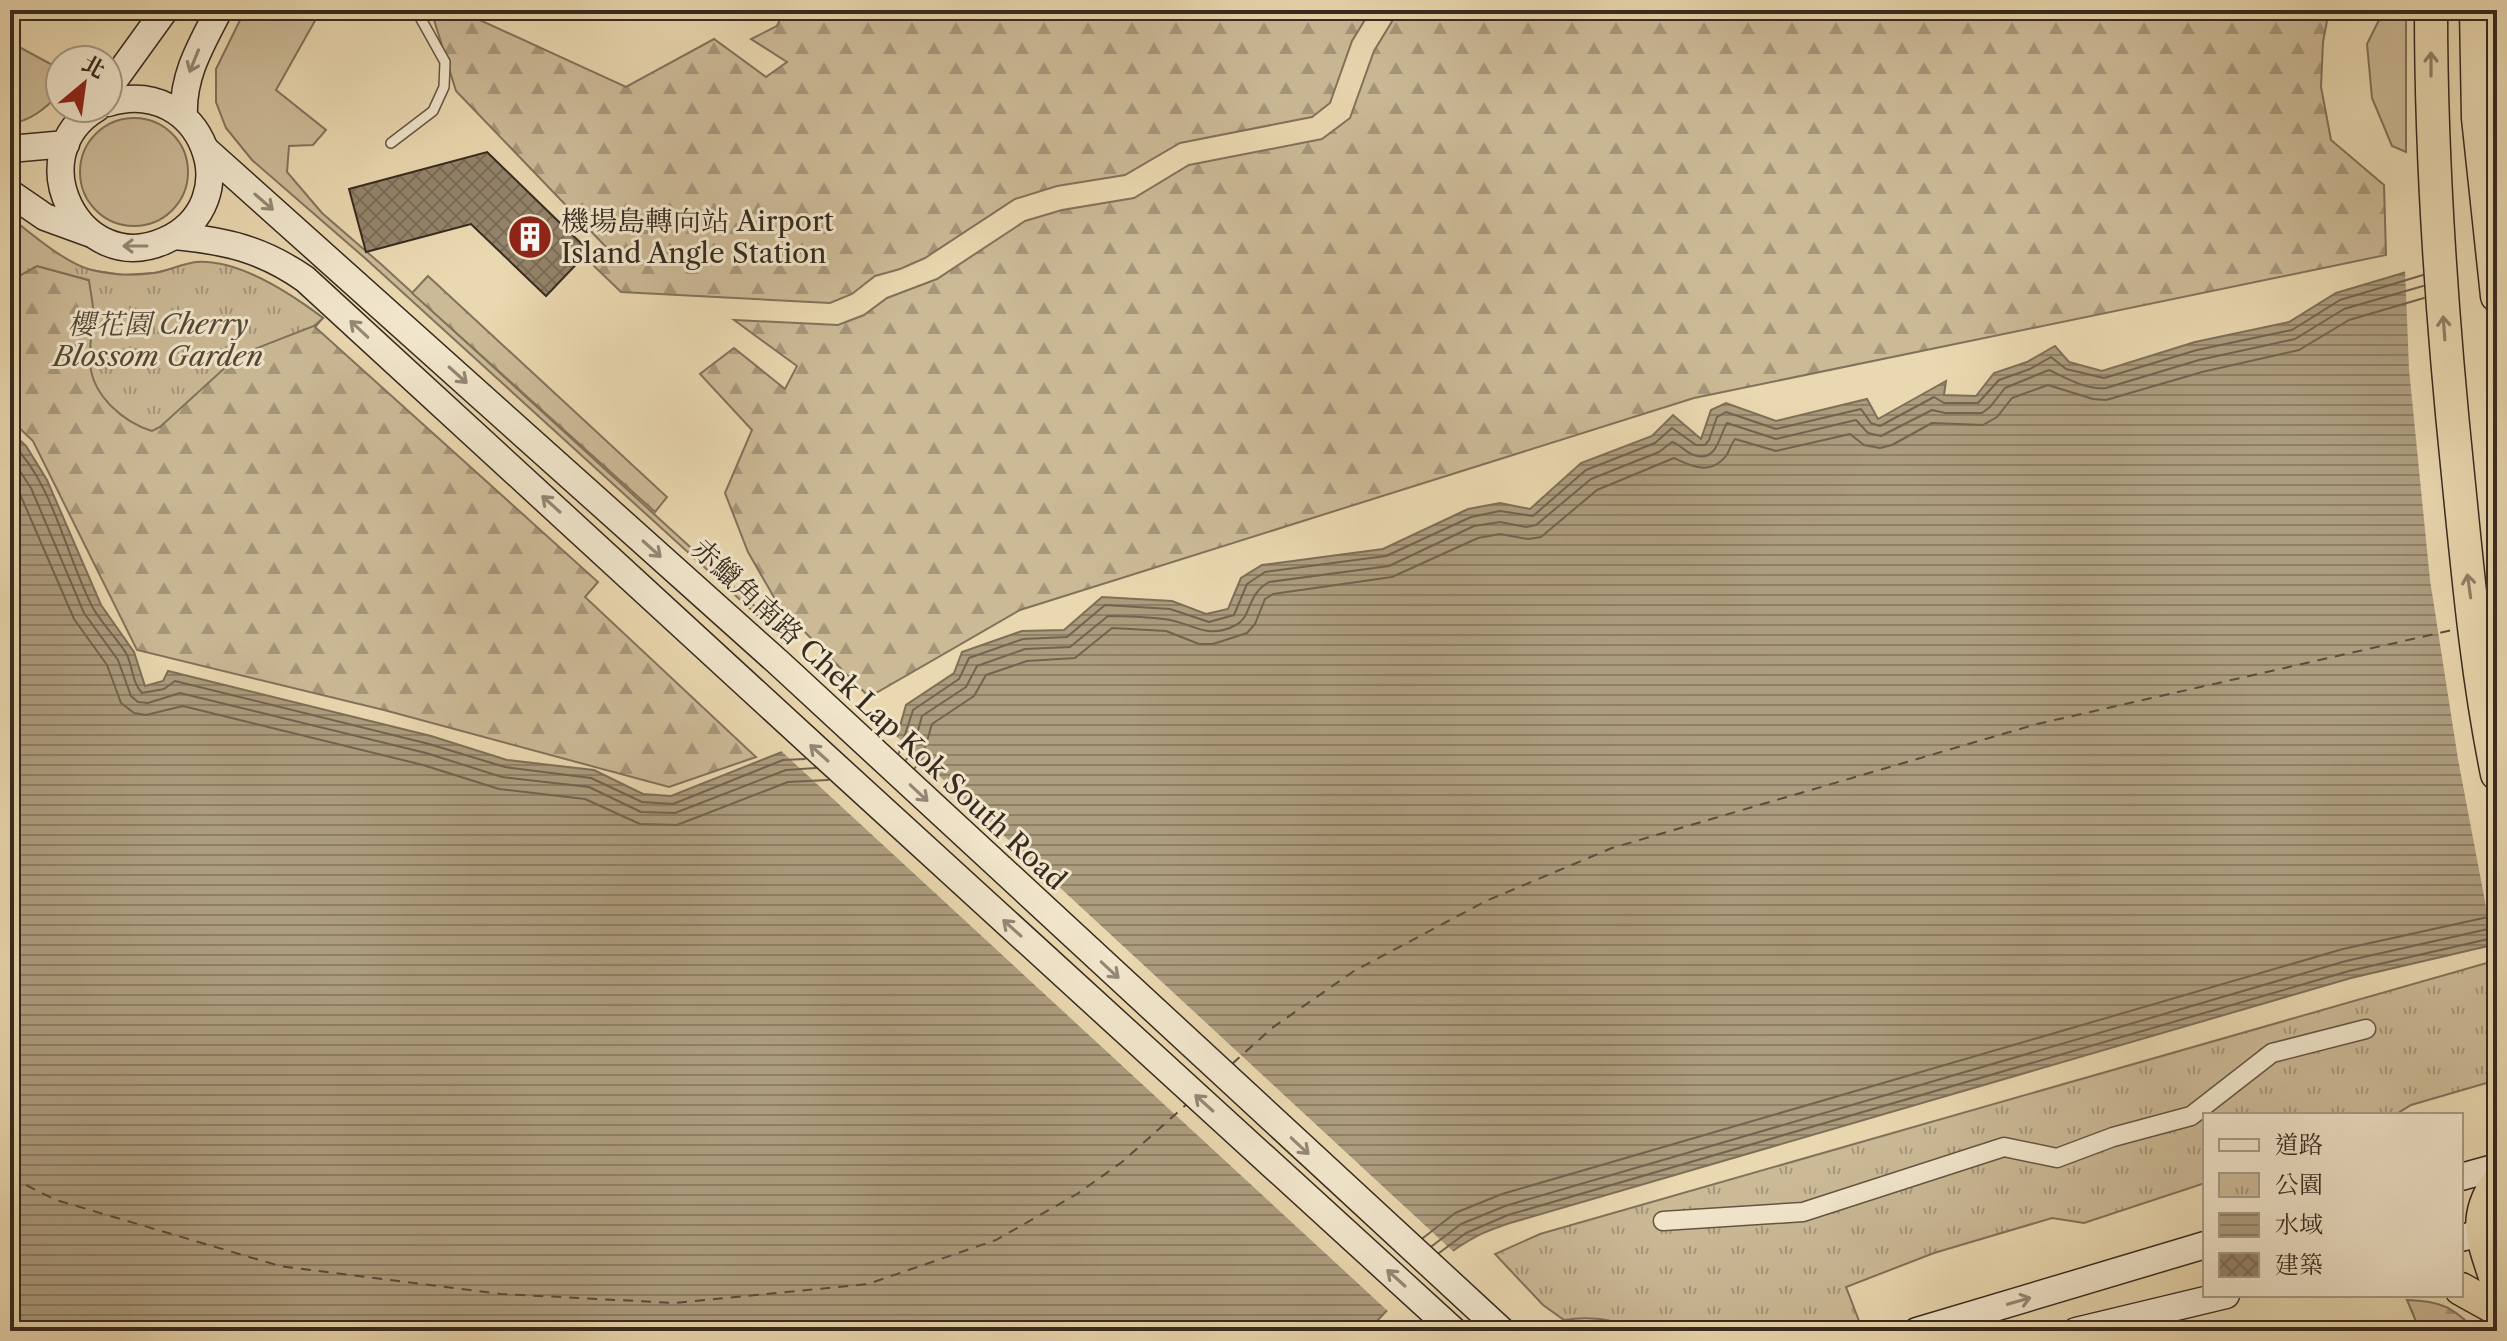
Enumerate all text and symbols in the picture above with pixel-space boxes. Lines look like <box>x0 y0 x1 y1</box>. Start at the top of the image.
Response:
north arrow <box>44 44 124 124</box>
one-way arrow <box>186 48 200 73</box>
text: 北 <box>77 50 110 84</box>
one-way arrow <box>2423 51 2439 78</box>
one-way arrow <box>254 192 274 210</box>
place label: 機場島轉向站 Airport Island Angle Station <box>561 204 834 270</box>
building icon: 機場島轉向站 Airport Island Angle Station <box>506 213 554 261</box>
one-way arrow <box>122 238 149 254</box>
park label: 櫻花園 Cherry Blossom Garden <box>51 307 263 373</box>
one-way arrow <box>2437 315 2452 342</box>
one-way arrow <box>350 320 370 338</box>
one-way arrow <box>448 365 468 383</box>
one-way arrow <box>542 496 562 514</box>
street label: 赤鱲角南路 Chek Lap Kok South Road <box>685 531 1073 897</box>
one-way arrow <box>641 539 661 557</box>
one-way arrow <box>2461 574 2476 600</box>
one-way arrow <box>810 745 830 763</box>
one-way arrow <box>909 783 929 802</box>
one-way arrow <box>1002 920 1022 938</box>
one-way arrow <box>1099 960 1119 978</box>
one-way arrow <box>1194 1095 1214 1113</box>
legend <box>2203 1113 2463 1297</box>
text: 道路 <box>2275 1130 2323 1159</box>
one-way arrow <box>1290 1137 1310 1155</box>
text: 公園 <box>2275 1170 2323 1199</box>
text: 水域 <box>2275 1210 2323 1239</box>
text: 建築 <box>2275 1250 2323 1279</box>
one-way arrow <box>1386 1269 1406 1288</box>
one-way arrow <box>2005 1293 2031 1308</box>

